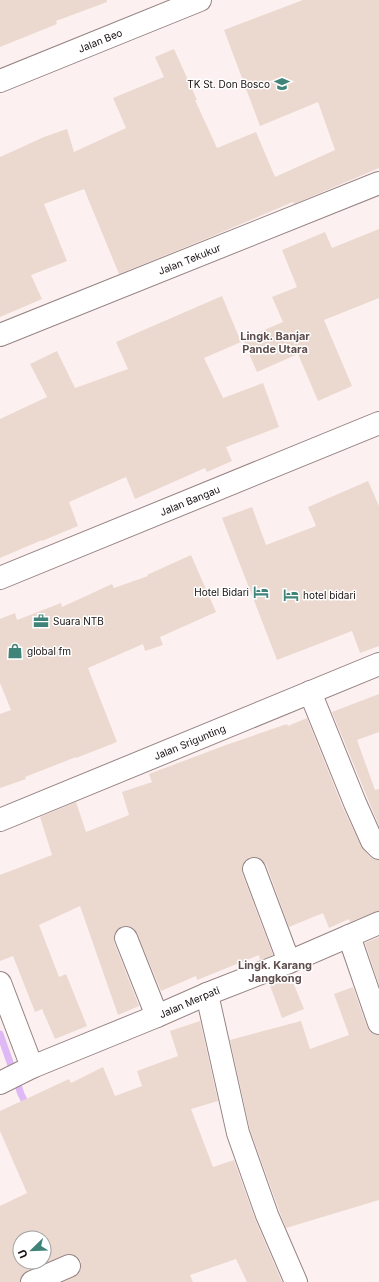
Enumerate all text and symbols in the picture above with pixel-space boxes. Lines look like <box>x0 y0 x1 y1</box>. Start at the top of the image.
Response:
street label: Jalan Beo <box>76 26 124 55</box>
school or university icon: TK St. Don Bosco <box>273 75 291 93</box>
place label: TK St. Don Bosco <box>187 78 270 90</box>
street label: Jalan Tekukur <box>156 241 223 277</box>
district label: Lingk. Banjar Pande Utara <box>240 329 310 356</box>
street label: Jalan Bangau <box>158 483 222 518</box>
hotel icon: Hotel Bidari <box>252 583 270 601</box>
place label: Hotel Bidari <box>194 586 249 598</box>
hotel icon: hotel bidari <box>282 586 300 604</box>
place label: hotel bidari <box>303 589 356 601</box>
office icon: Suara NTB <box>32 612 50 630</box>
place label: Suara NTB <box>53 615 104 627</box>
shop icon: global fm <box>6 642 24 660</box>
place label: global fm <box>27 645 71 657</box>
street label: Jalan Srigunting <box>152 722 227 762</box>
district label: Lingk. Karang Jangkong <box>238 958 312 985</box>
street label: Jalan Merpati <box>157 984 221 1020</box>
north arrow <box>12 1230 52 1270</box>
text: U <box>15 1247 31 1260</box>

